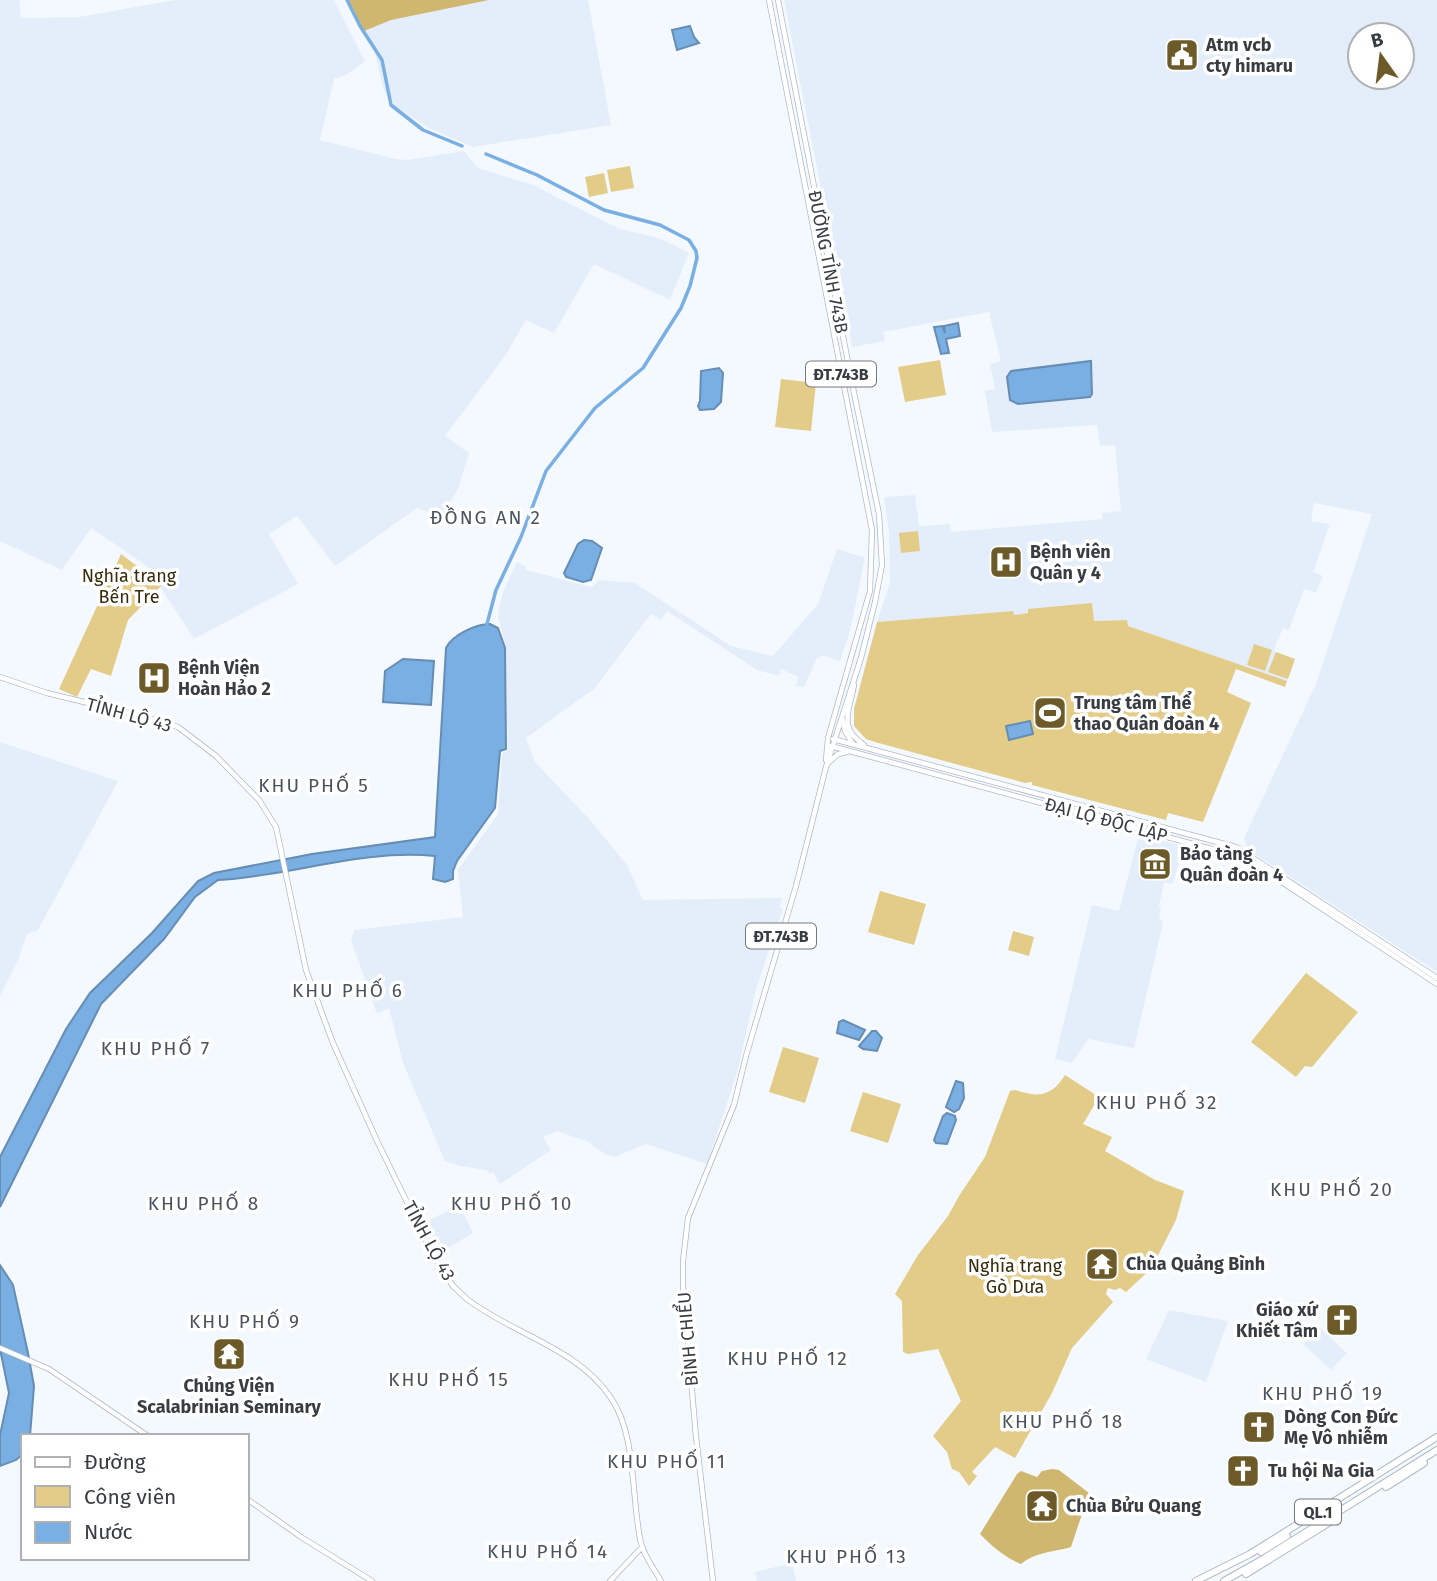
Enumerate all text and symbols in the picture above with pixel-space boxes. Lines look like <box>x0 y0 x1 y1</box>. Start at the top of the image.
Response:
north arrow <box>1346 21 1416 91</box>
text: B <box>1369 27 1386 53</box>
place label: Atm vcb cty himaru <box>1205 34 1293 77</box>
public building icon: Atm vcb cty himaru <box>1163 36 1201 74</box>
street label: ĐƯỜNG TỈNH 743B <box>803 188 854 335</box>
road number: ĐT.743B <box>806 362 876 386</box>
district label: ĐỒNG AN 2 <box>430 504 542 529</box>
place label: Bệnh viên Quân y 4 <box>1030 541 1111 584</box>
hospital icon: Bệnh viên Quân y 4 <box>987 543 1025 581</box>
park label: Nghĩa trang Bến Tre <box>82 565 177 608</box>
place label: Bệnh Viện Hoàn Hảo 2 <box>178 657 271 700</box>
hospital icon: Bệnh Viện Hoàn Hảo 2 <box>135 659 173 697</box>
place label: Trung tâm Thể thao Quân đoàn 4 <box>1074 690 1219 735</box>
street label: TỈNH LỘ 43 <box>84 692 174 737</box>
sports icon: Trung tâm Thể thao Quân đoàn 4 <box>1031 694 1069 732</box>
district label: KHU PHỐ 5 <box>258 772 370 797</box>
street label: ĐẠI LỘ ĐỘC LẬP <box>1042 793 1170 847</box>
place label: Bảo tàng Quân đoàn 4 <box>1180 843 1283 886</box>
museum icon: Bảo tàng Quân đoàn 4 <box>1136 845 1174 883</box>
road number: ĐT.743B <box>746 924 816 948</box>
district label: KHU PHỐ 6 <box>292 977 404 1002</box>
district label: KHU PHỐ 7 <box>101 1035 211 1060</box>
district label: KHU PHỐ 32 <box>1096 1089 1218 1114</box>
district label: KHU PHỐ 20 <box>1270 1176 1394 1201</box>
district label: KHU PHỐ 8 <box>148 1190 260 1215</box>
district label: KHU PHỐ 10 <box>451 1190 573 1215</box>
street label: TỈNH LỘ 43 <box>398 1197 461 1285</box>
temple icon: Chùa Quảng Bình <box>1083 1245 1121 1283</box>
place label: Chùa Quảng Bình <box>1126 1253 1265 1275</box>
park label: Nghĩa trang Gò Dưa <box>968 1255 1063 1298</box>
street label: BÌNH CHIỂU <box>671 1291 703 1387</box>
place label: Giáo xứ Khiết Tâm <box>1236 1299 1318 1342</box>
church icon: Giáo xứ Khiết Tâm <box>1323 1301 1361 1339</box>
district label: KHU PHỐ 9 <box>189 1308 301 1333</box>
temple icon: Chủng Viện Scalabrinian Seminary <box>210 1335 248 1373</box>
district label: KHU PHỐ 12 <box>727 1345 849 1370</box>
district label: KHU PHỐ 15 <box>388 1366 510 1391</box>
place label: Chủng Viện Scalabrinian Seminary <box>137 1375 322 1418</box>
district label: KHU PHỐ 19 <box>1262 1380 1384 1405</box>
place label: Dòng Con Đức Mẹ Vô nhiễm <box>1284 1406 1398 1449</box>
district label: KHU PHỐ 18 <box>1002 1408 1124 1433</box>
church icon: Dòng Con Đức Mẹ Vô nhiễm <box>1240 1408 1278 1446</box>
legend <box>21 1434 248 1560</box>
district label: KHU PHỐ 11 <box>607 1448 727 1473</box>
text: Đường <box>84 1449 146 1475</box>
church icon: Tu hội Na Gia <box>1224 1452 1262 1490</box>
place label: Tu hội Na Gia <box>1268 1460 1375 1482</box>
text: Công viên <box>84 1484 176 1510</box>
temple icon: Chùa Bửu Quang <box>1023 1487 1061 1525</box>
place label: Chùa Bửu Quang <box>1066 1495 1201 1517</box>
road number: QL.1 <box>1295 1500 1341 1524</box>
text: Nước <box>84 1519 133 1545</box>
district label: KHU PHỐ 14 <box>487 1538 609 1563</box>
district label: KHU PHỐ 13 <box>786 1543 908 1568</box>

